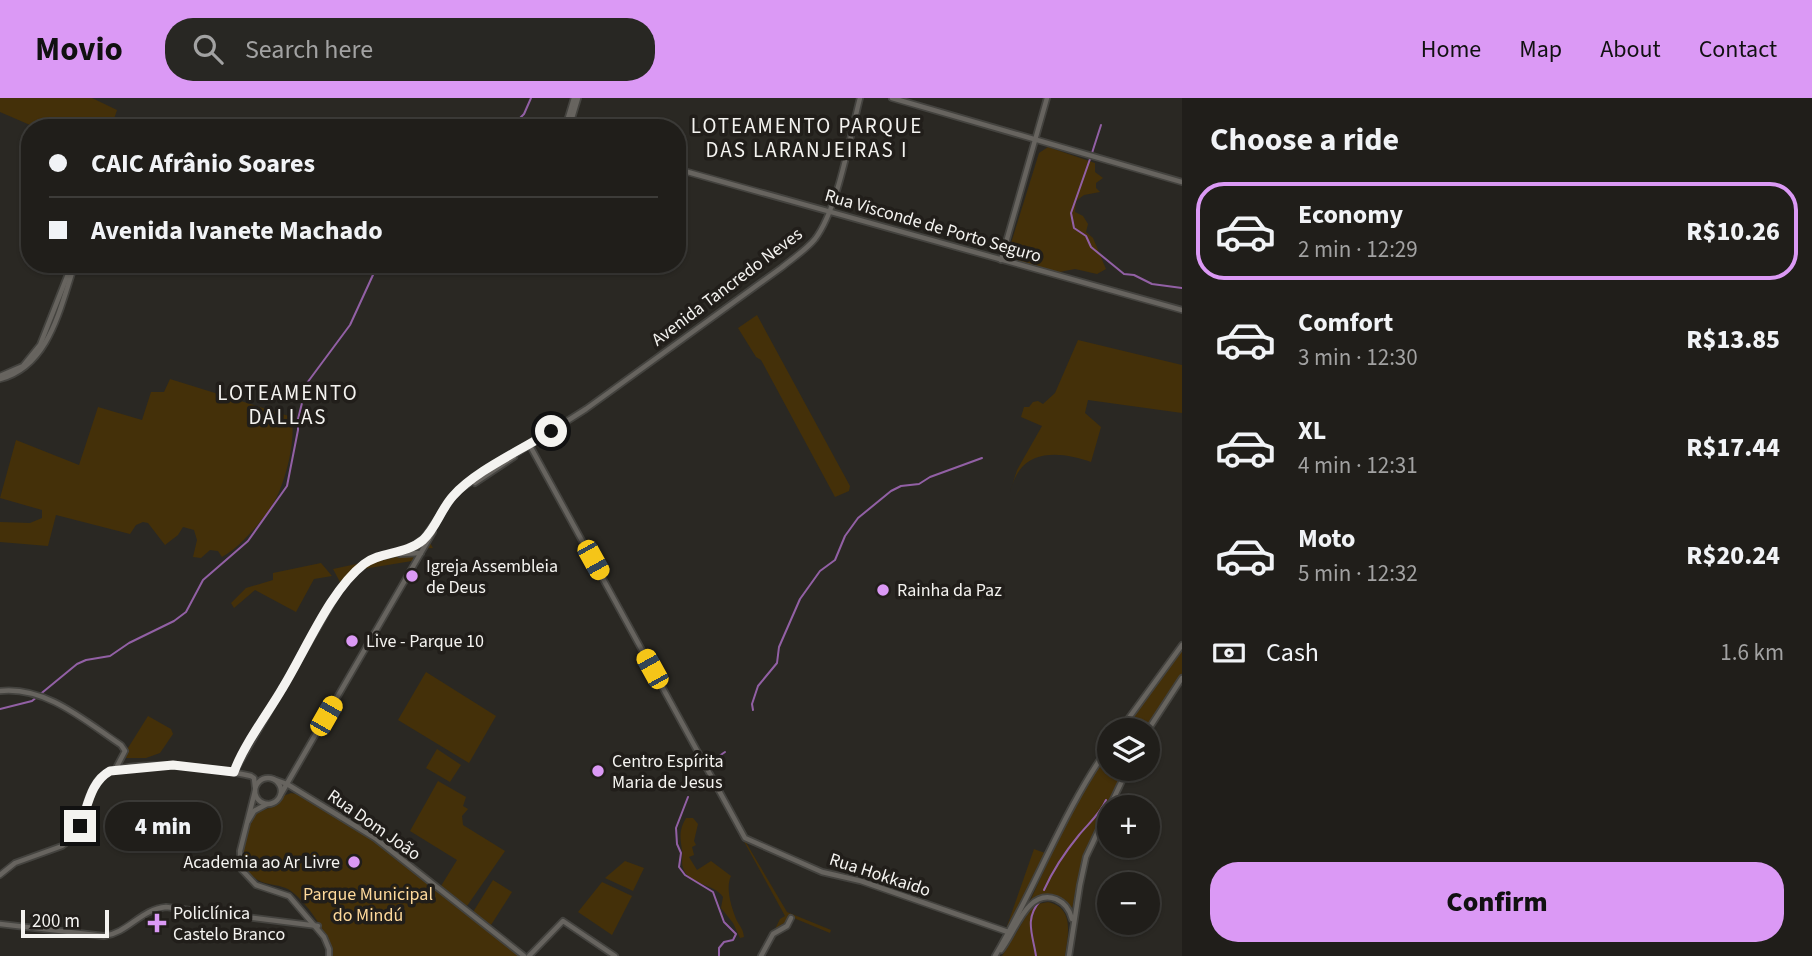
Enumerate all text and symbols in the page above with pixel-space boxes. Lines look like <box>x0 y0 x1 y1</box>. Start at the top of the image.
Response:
search box <box>165 18 655 81</box>
text: Movio <box>35 26 123 73</box>
icon: search <box>189 30 227 68</box>
text: Search here <box>245 31 373 68</box>
text: Home <box>1421 32 1481 67</box>
text: Map <box>1519 32 1562 67</box>
text: About <box>1600 32 1661 67</box>
text: Contact <box>1699 32 1777 67</box>
district label: LOTEAMENTO PARQUE DAS LARANJEIRAS I <box>691 111 923 165</box>
text: Choose a ride <box>1210 117 1399 163</box>
text: CAIC Afrânio Soares <box>91 145 315 182</box>
street label: Rua Visconde de Porto Seguro <box>822 183 1044 269</box>
text: Economy <box>1298 196 1403 233</box>
icon: car <box>1214 200 1277 263</box>
text: Avenida Ivanete Machado <box>91 212 383 249</box>
text: R$10.26 <box>1686 213 1780 250</box>
street label: Avenida Tancredo Neves <box>646 222 808 352</box>
text: 2 min · 12:29 <box>1298 233 1418 266</box>
text: Comfort <box>1298 304 1393 341</box>
icon: car <box>1214 308 1277 371</box>
text: R$13.85 <box>1686 321 1780 358</box>
text: 3 min · 12:30 <box>1298 341 1418 374</box>
district label: LOTEAMENTO DALLAS <box>217 378 359 432</box>
text: XL <box>1298 412 1326 449</box>
route start <box>535 415 567 447</box>
icon: car <box>1214 416 1277 479</box>
text: R$17.44 <box>1686 429 1780 466</box>
text: 4 min · 12:31 <box>1298 449 1418 482</box>
text: Moto <box>1298 520 1355 557</box>
icon: car <box>1214 524 1277 587</box>
car <box>574 537 613 583</box>
text: R$20.24 <box>1686 537 1780 574</box>
place label: Igreja Assembleia de Deus <box>426 554 558 600</box>
text: 5 min · 12:32 <box>1298 557 1418 590</box>
marker: Igreja Assembleia de Deus <box>404 568 420 584</box>
place label: Rainha da Paz <box>897 578 1002 603</box>
marker: Rainha da Paz <box>875 582 891 598</box>
place label: Live - Parque 10 <box>366 629 484 654</box>
marker: Live - Parque 10 <box>344 633 360 649</box>
icon: cash <box>1210 634 1248 672</box>
text: Cash <box>1266 634 1319 671</box>
text: 1.6 km <box>1720 636 1784 669</box>
car <box>633 646 672 692</box>
car <box>307 693 346 739</box>
map controls <box>1097 718 1160 935</box>
button: layers <box>1097 718 1160 781</box>
place label: Centro Espírita Maria de Jesus <box>612 749 723 795</box>
marker: Centro Espírita Maria de Jesus <box>590 763 606 779</box>
street label: Rua Dom João <box>322 783 426 867</box>
button: + <box>1097 795 1160 858</box>
callout: 4 min <box>104 802 220 850</box>
route end <box>64 810 96 842</box>
text: 4 min <box>135 810 191 843</box>
street label: Rua Hokkaido <box>826 847 934 903</box>
place label: Academia ao Ar Livre <box>184 850 340 875</box>
marker: Academia ao Ar Livre <box>346 854 362 870</box>
button: Confirm <box>1210 862 1784 942</box>
button: − <box>1097 872 1160 935</box>
park label: Parque Municipal do Mindú <box>303 882 433 928</box>
place label: Policlínica Castelo Branco <box>173 901 285 947</box>
scale bar <box>21 907 108 939</box>
text: 200 m <box>32 908 80 935</box>
marker: Policlínica Castelo Branco <box>147 913 167 933</box>

